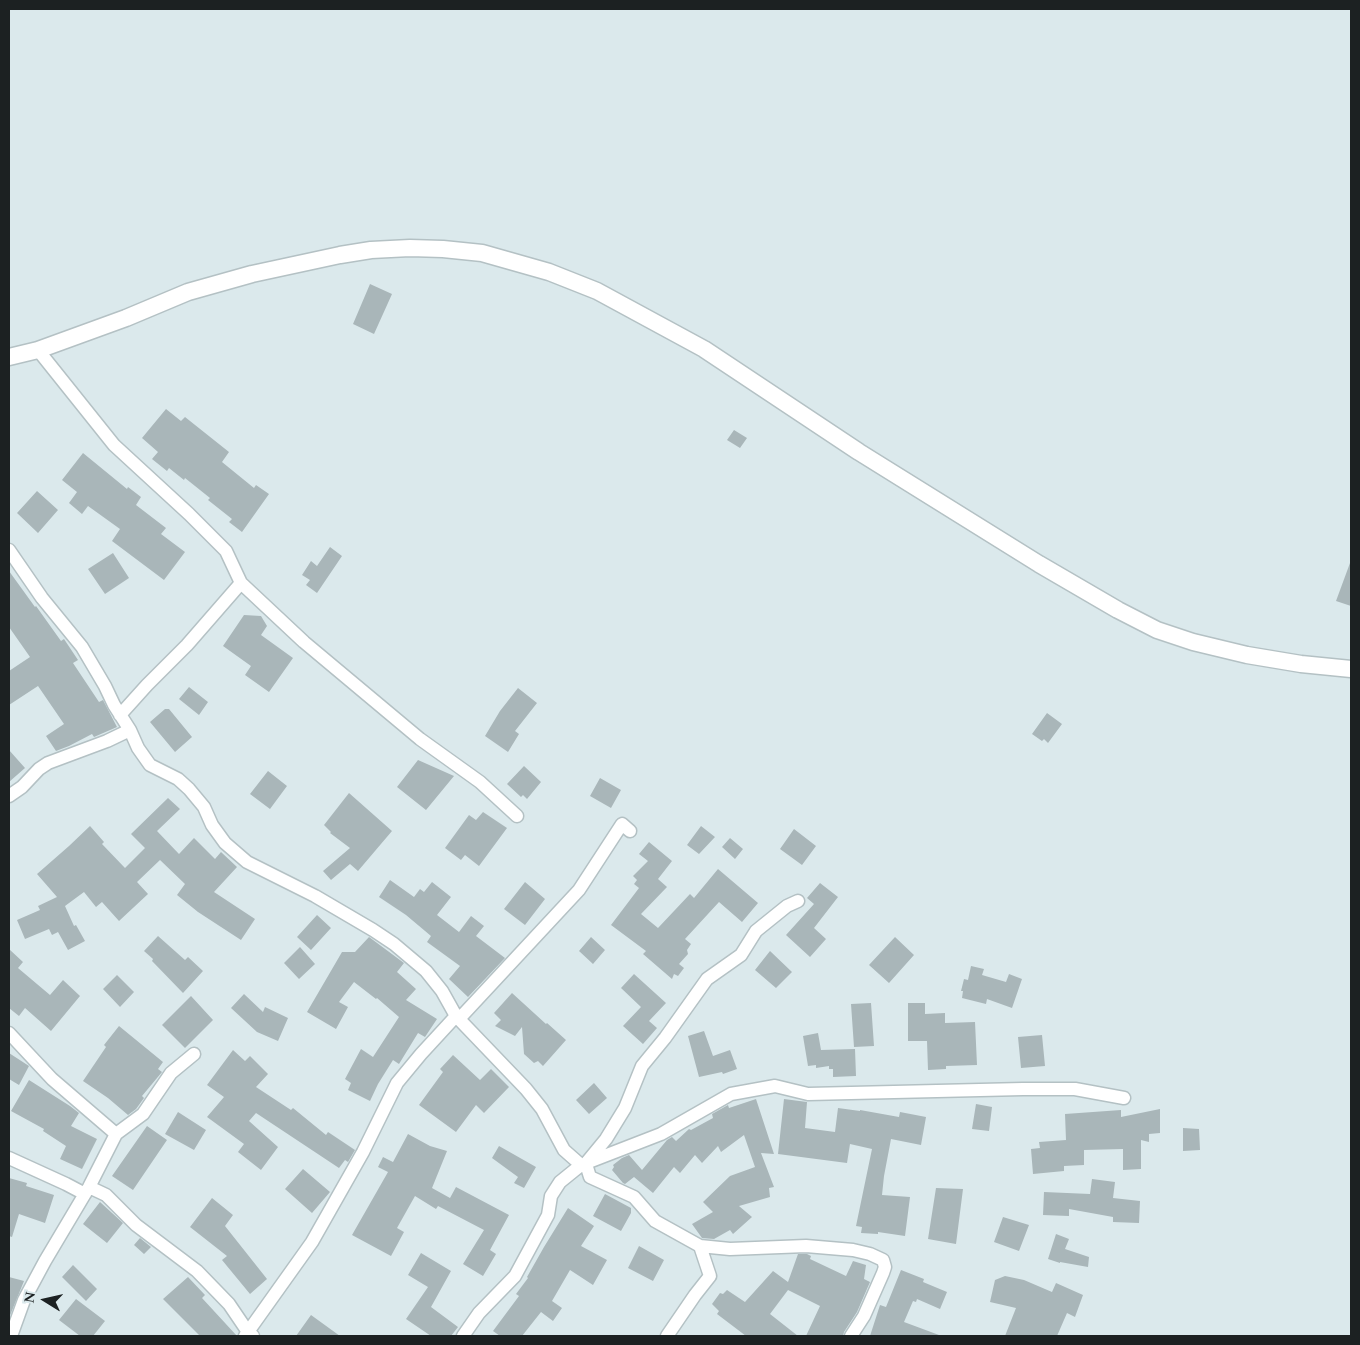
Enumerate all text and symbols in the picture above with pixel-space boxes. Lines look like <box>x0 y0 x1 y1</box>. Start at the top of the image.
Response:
north arrow <box>20 1275 70 1325</box>
text: N <box>18 1290 41 1305</box>

